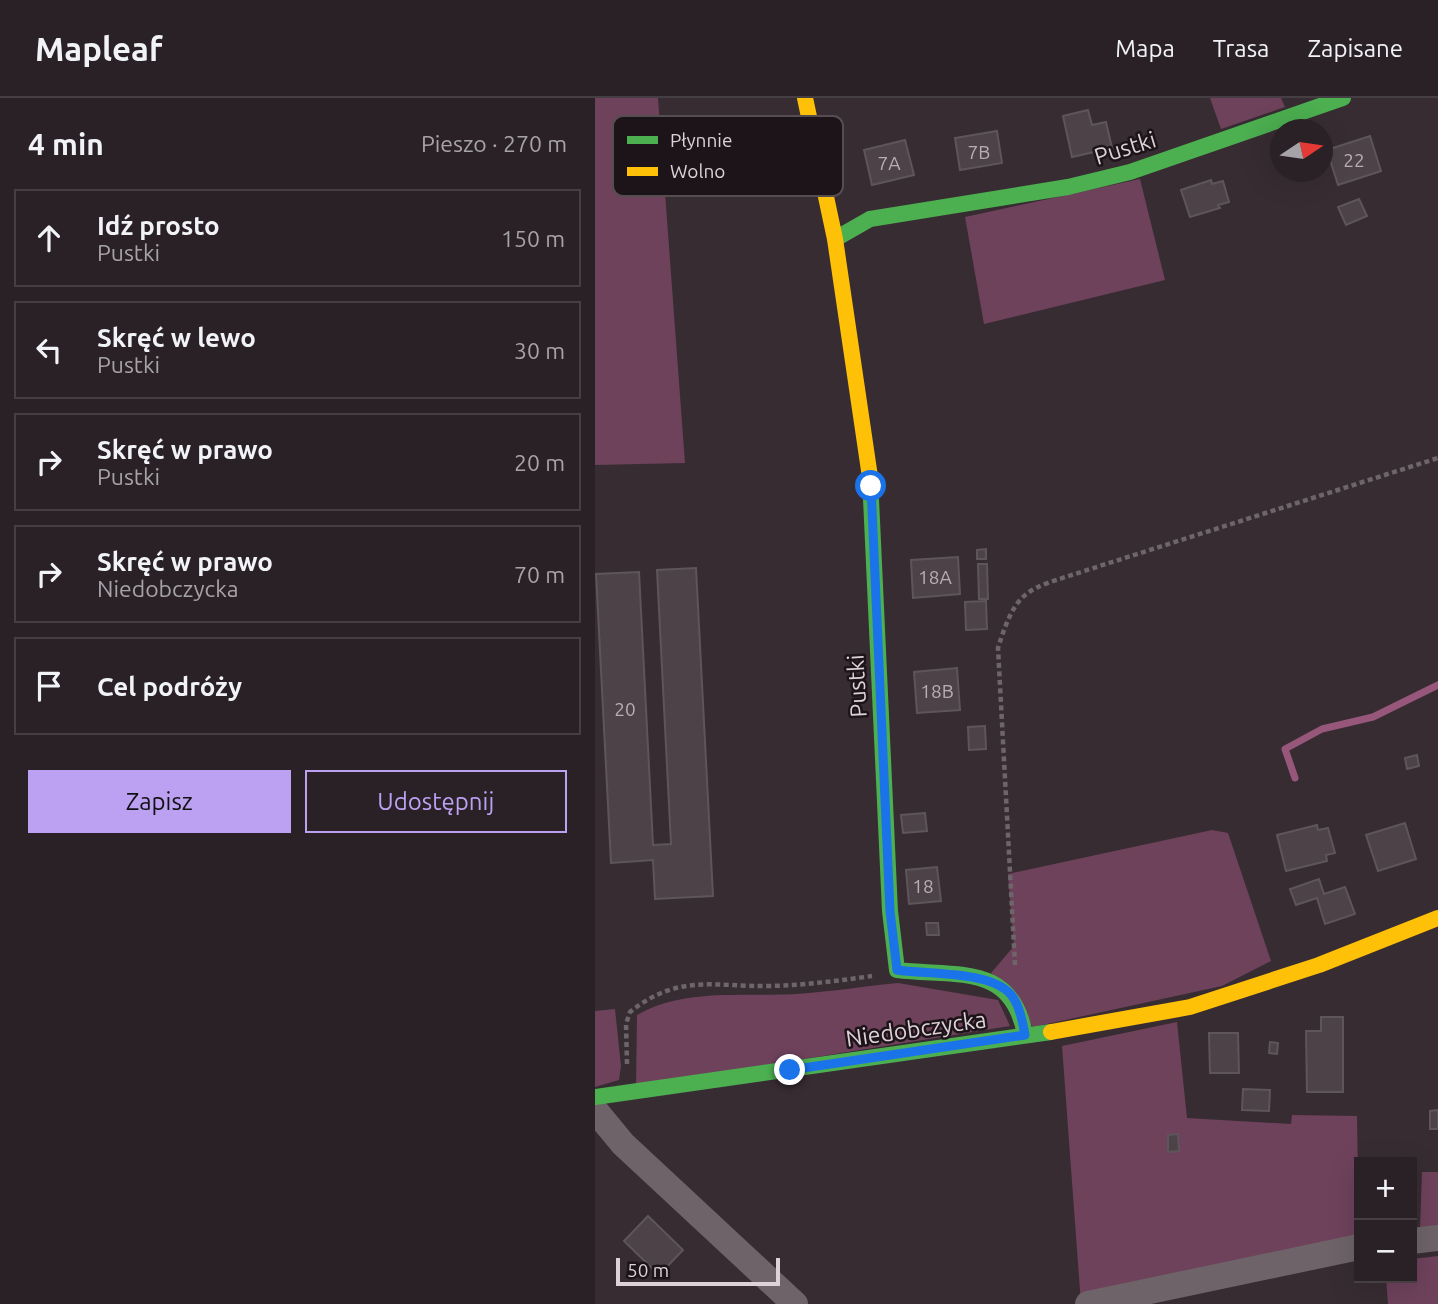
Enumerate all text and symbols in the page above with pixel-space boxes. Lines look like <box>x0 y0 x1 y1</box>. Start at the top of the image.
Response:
text: Mapleaf <box>35 30 163 67</box>
text: Mapa <box>1115 35 1175 62</box>
text: Trasa <box>1213 35 1269 62</box>
text: Zapisane <box>1307 35 1403 62</box>
legend <box>613 116 843 196</box>
north arrow <box>1270 119 1333 182</box>
street label: Pustki <box>1091 126 1159 169</box>
text: 4 min <box>28 127 104 161</box>
text: Płynnie <box>670 129 732 151</box>
text: Pieszo · 270 m <box>421 131 567 156</box>
house number: 7B <box>968 141 990 163</box>
house number: 22 <box>1343 149 1365 171</box>
house number: 7A <box>877 152 901 174</box>
text: Wolno <box>670 160 725 182</box>
text: Idź prosto <box>97 211 220 240</box>
icon: ahead <box>30 219 68 257</box>
text: 150 m <box>501 226 565 251</box>
text: Pustki <box>97 240 160 265</box>
text: Skręć w lewo <box>97 323 256 352</box>
icon: left <box>30 331 68 369</box>
text: 30 m <box>514 338 565 363</box>
text: Pustki <box>97 352 160 377</box>
text: Skręć w prawo <box>97 435 273 464</box>
icon: right <box>30 443 68 481</box>
text: 20 m <box>514 450 565 475</box>
text: Pustki <box>97 464 160 489</box>
route start <box>855 470 886 501</box>
text: Skręć w prawo <box>97 547 273 576</box>
icon: right <box>30 555 68 593</box>
text: 70 m <box>514 562 565 587</box>
house number: 18A <box>918 566 953 588</box>
text: Niedobczycka <box>97 576 239 601</box>
street label: Pustki <box>842 654 871 718</box>
icon: arrive <box>30 667 68 705</box>
text: Cel podróży <box>97 672 242 701</box>
house number: 18B <box>920 680 954 702</box>
house number: 20 <box>614 698 636 720</box>
button: Zapisz <box>28 770 291 833</box>
button: Udostępnij <box>305 770 567 833</box>
house number: 18 <box>912 875 934 897</box>
street label: Niedobczycka <box>844 1006 988 1051</box>
route end <box>774 1054 805 1085</box>
map controls <box>1354 1157 1417 1283</box>
button: + <box>1354 1157 1417 1220</box>
button: − <box>1354 1220 1417 1283</box>
scale bar <box>616 1255 781 1287</box>
text: 50 m <box>627 1259 669 1281</box>

